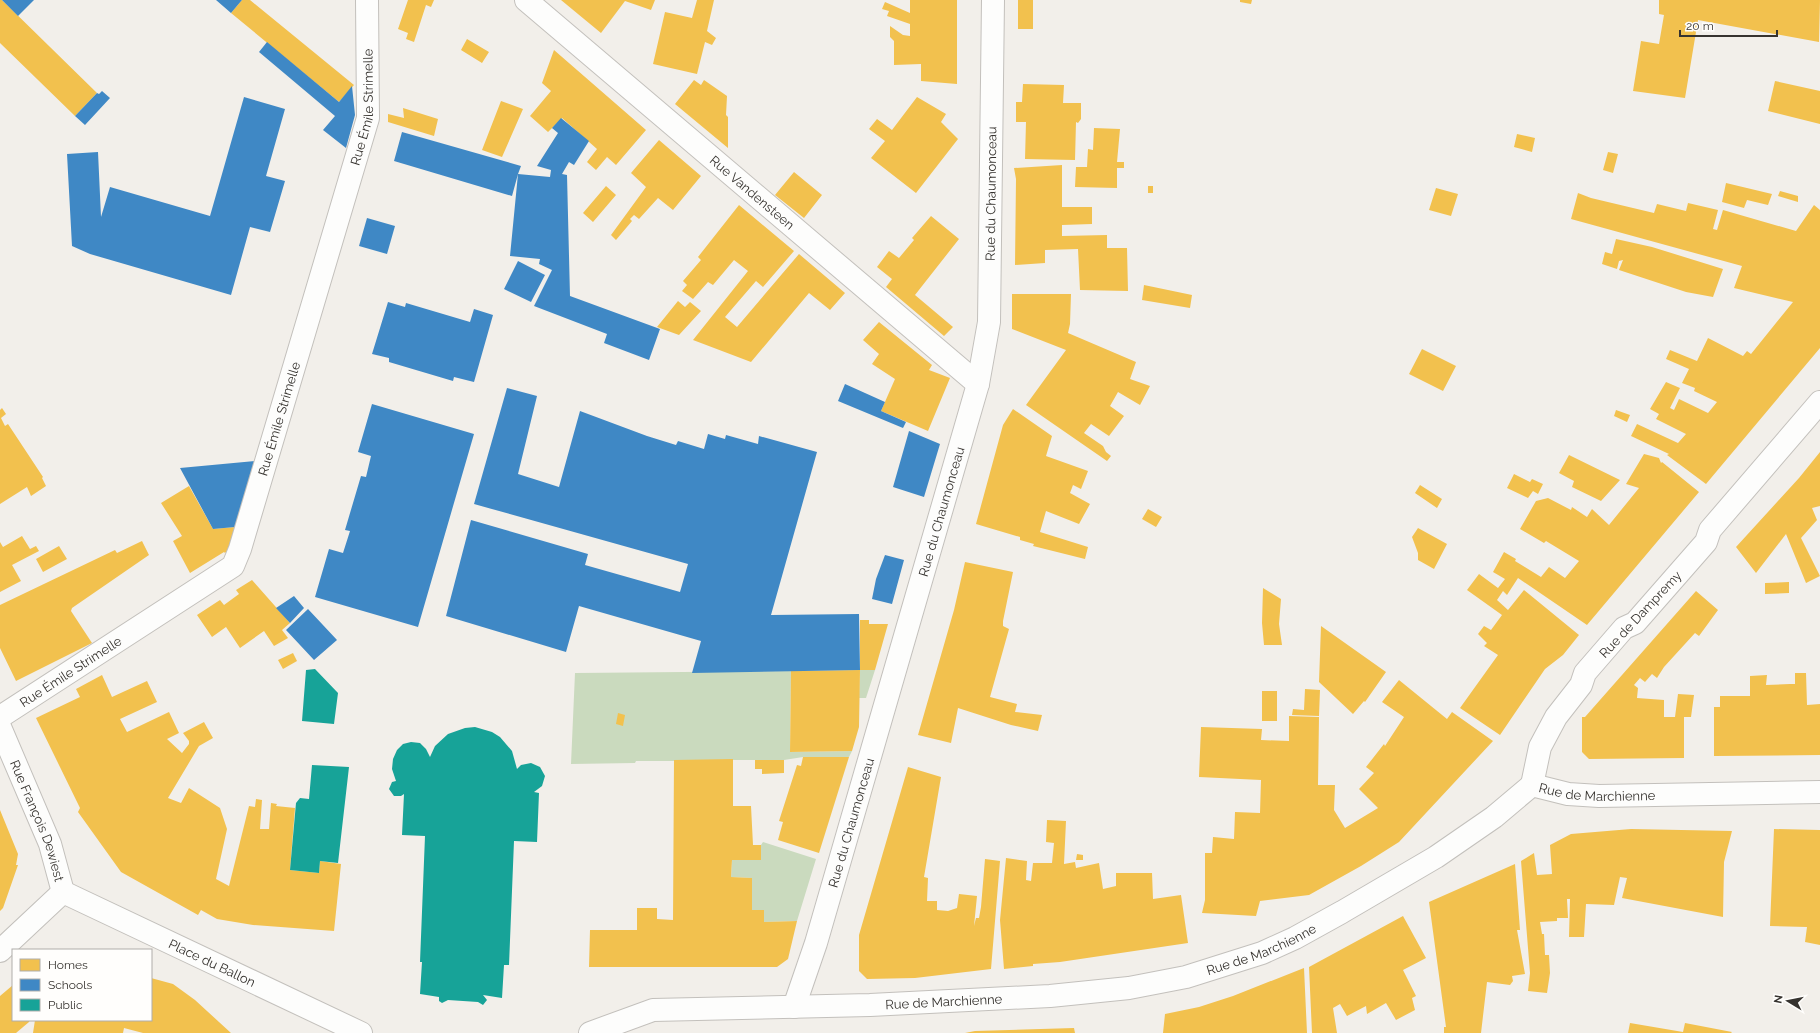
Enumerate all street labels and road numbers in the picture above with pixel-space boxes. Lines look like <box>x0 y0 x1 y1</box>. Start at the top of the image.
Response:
street label: Rue Émile Strimelle <box>347 48 376 167</box>
street label: Rue du Chaumonceau <box>983 126 999 261</box>
street label: Rue Vandensteen <box>707 153 797 233</box>
street label: Rue Émile Strimelle <box>255 360 303 478</box>
street label: Rue du Chaumonceau <box>916 445 967 578</box>
street label: Rue de Dampremy <box>1596 568 1684 661</box>
street label: Rue Émile Strimelle <box>17 633 125 710</box>
street label: Rue du Chaumonceau <box>825 756 877 889</box>
street label: Rue François Dewiest <box>7 758 67 884</box>
street label: Rue de Marchienne <box>1537 780 1656 804</box>
street label: Rue de Marchienne <box>1205 921 1319 978</box>
street label: Place du Ballon <box>166 936 258 990</box>
street label: Rue de Marchienne <box>885 991 1003 1012</box>

